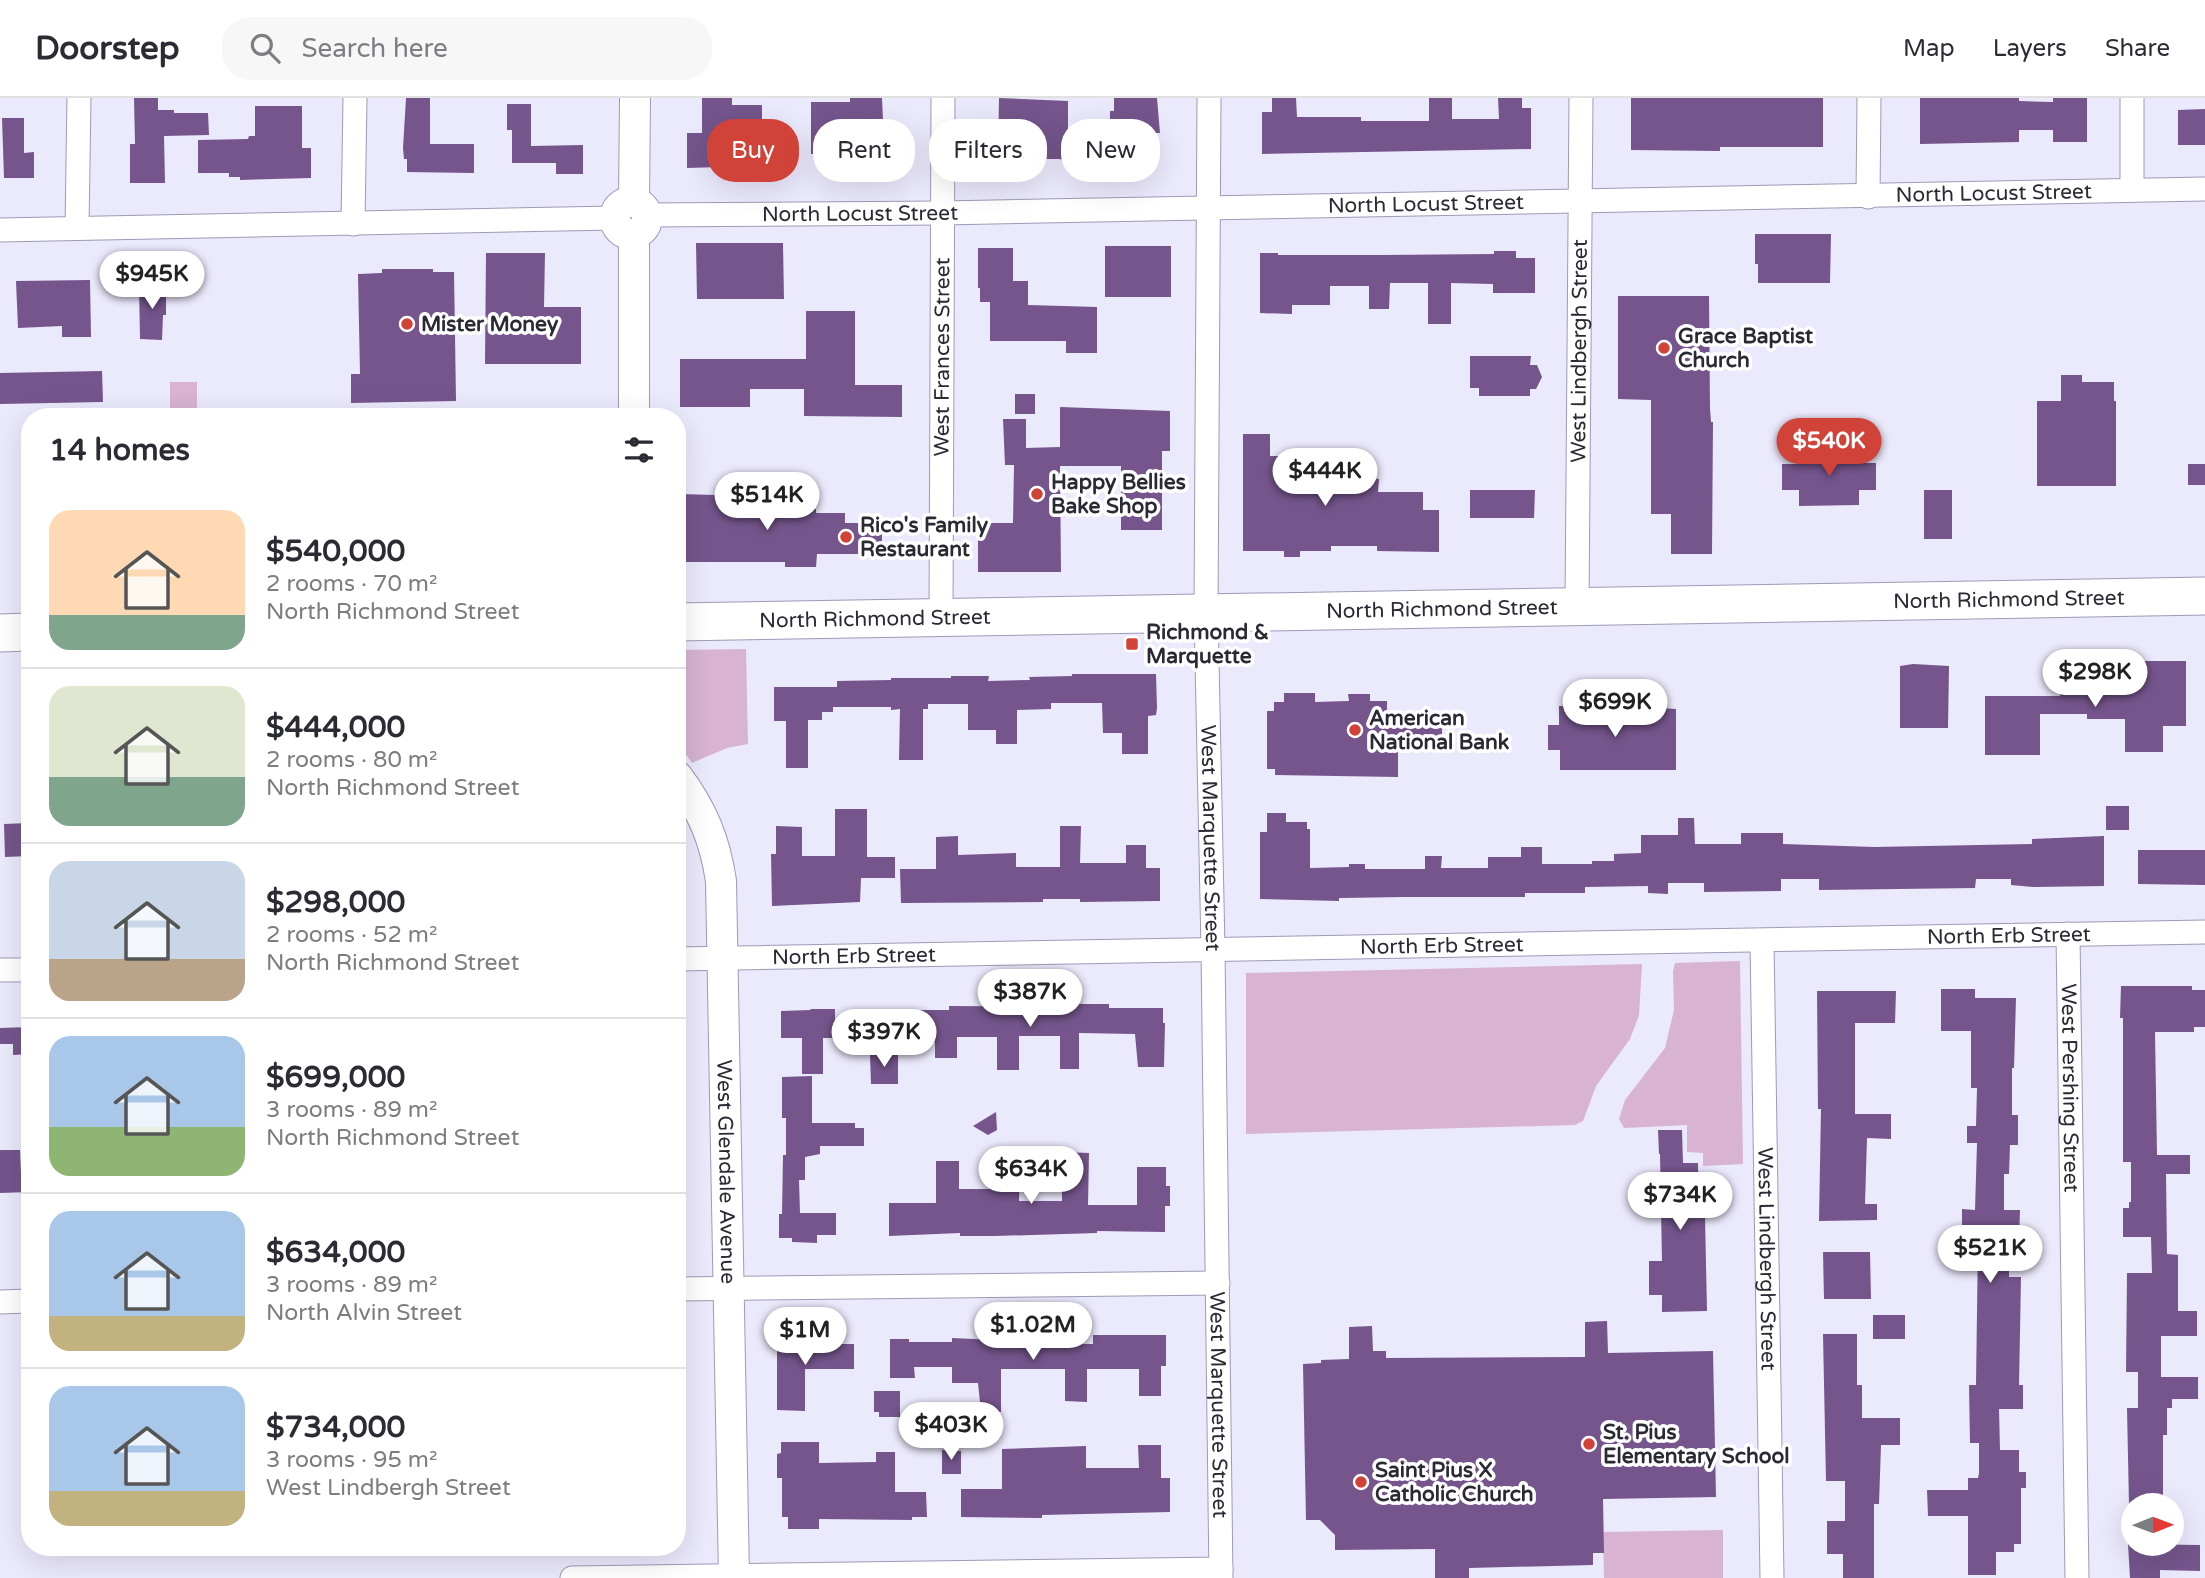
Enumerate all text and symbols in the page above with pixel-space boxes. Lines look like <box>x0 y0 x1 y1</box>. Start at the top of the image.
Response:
search box <box>222 17 712 80</box>
text: Doorstep <box>35 29 180 68</box>
icon: search <box>246 29 284 67</box>
text: Search here <box>302 33 448 64</box>
text: Map <box>1903 34 1955 63</box>
text: Layers <box>1993 34 2067 63</box>
text: Share <box>2105 34 2170 63</box>
chip: Buy <box>707 119 799 182</box>
chip: Rent <box>813 119 915 182</box>
chip: Filters <box>929 119 1047 182</box>
chip: New <box>1061 119 1160 182</box>
street label: North Locust Street <box>1896 179 2092 207</box>
street label: North Locust Street <box>1328 189 1524 218</box>
street label: North Locust Street <box>762 200 958 227</box>
street label: West Lindbergh Street <box>1566 239 1592 463</box>
pin: $945K <box>103 252 201 311</box>
street label: West Frances Street <box>929 257 955 457</box>
text: $945K <box>116 260 188 288</box>
place label: Mister Money <box>421 312 559 337</box>
marker: Mister Money <box>399 316 415 332</box>
place label: Grace Baptist Church <box>1678 324 1813 373</box>
marker: Grace Baptist Church <box>1656 340 1672 356</box>
pin: $540K <box>1780 418 1878 478</box>
text: $540K <box>1793 427 1865 455</box>
icon: filters <box>620 431 658 469</box>
text: 14 homes <box>49 432 190 469</box>
pin: $444K <box>1276 448 1374 508</box>
text: $444K <box>1289 457 1361 485</box>
place label: Happy Bellies Bake Shop <box>1051 470 1186 519</box>
pin: $514K <box>718 472 816 532</box>
text: $514K <box>731 481 803 509</box>
marker: Happy Bellies Bake Shop <box>1029 486 1045 502</box>
place label: Rico's Family Restaurant <box>860 513 989 562</box>
marker: Rico's Family Restaurant <box>838 529 854 545</box>
text: $540,000 <box>266 533 405 570</box>
icon: home <box>105 538 189 622</box>
text: 2 rooms · 70 m² <box>266 570 437 598</box>
street label: North Richmond Street <box>1893 585 2125 614</box>
street label: North Richmond Street <box>1326 595 1558 623</box>
text: North Richmond Street <box>266 598 519 626</box>
street label: North Richmond Street <box>759 604 991 633</box>
place label: Richmond & Marquette <box>1146 620 1269 669</box>
marker: Richmond & Marquette <box>1124 636 1140 652</box>
pin: $298K <box>2046 650 2144 709</box>
text: $298K <box>2059 658 2131 686</box>
pin: $699K <box>1566 680 1664 739</box>
text: $699K <box>1579 688 1651 716</box>
place label: American National Bank <box>1369 706 1510 755</box>
text: $444,000 <box>266 709 405 746</box>
icon: home <box>105 714 189 798</box>
marker: American National Bank <box>1347 722 1363 738</box>
street label: West Marquette Street <box>1196 724 1226 952</box>
text: 2 rooms · 80 m² <box>266 746 437 774</box>
text: North Richmond Street <box>266 774 519 802</box>
text: $298,000 <box>266 884 405 921</box>
icon: home <box>105 889 189 973</box>
text: 2 rooms · 52 m² <box>266 921 437 949</box>
street label: North Erb Street <box>1927 922 2091 949</box>
street label: North Erb Street <box>1360 932 1524 959</box>
street label: North Erb Street <box>772 942 936 970</box>
text: North Richmond Street <box>266 949 519 977</box>
pin: $387K <box>981 970 1079 1029</box>
text: $387K <box>994 978 1066 1006</box>
street label: West Pershing Street <box>2056 983 2084 1193</box>
pin: $397K <box>835 1010 933 1069</box>
text: $397K <box>848 1018 920 1046</box>
text: $699,000 <box>266 1059 405 1096</box>
street label: West Glendale Avenue <box>712 1059 741 1284</box>
icon: home <box>105 1064 189 1148</box>
text: 3 rooms · 89 m² <box>266 1096 437 1124</box>
text: North Richmond Street <box>266 1124 519 1152</box>
pin: $634K <box>982 1146 1080 1206</box>
street label: West Lindbergh Street <box>1753 1147 1781 1371</box>
text: $634K <box>995 1155 1067 1183</box>
pin: $734K <box>1631 1172 1729 1232</box>
text: $734K <box>1644 1181 1716 1209</box>
pin: $521K <box>1941 1226 2039 1285</box>
text: $634,000 <box>266 1234 405 1271</box>
text: $521K <box>1954 1234 2026 1262</box>
icon: home <box>105 1239 189 1323</box>
text: 3 rooms · 89 m² <box>266 1271 437 1299</box>
street label: West Marquette Street <box>1205 1291 1233 1518</box>
text: North Alvin Street <box>266 1299 462 1327</box>
pin: $1.02M <box>976 1302 1090 1362</box>
pin: $1M <box>771 1308 839 1367</box>
text: $1.02M <box>990 1311 1076 1339</box>
text: $1M <box>780 1316 830 1344</box>
pin: $403K <box>902 1402 1000 1462</box>
text: $734,000 <box>266 1409 405 1446</box>
text: $403K <box>915 1411 987 1439</box>
icon: home <box>105 1414 189 1498</box>
place label: St. Pius Elementary School <box>1603 1420 1790 1469</box>
marker: St. Pius Elementary School <box>1581 1436 1597 1452</box>
text: 3 rooms · 95 m² <box>266 1446 437 1474</box>
place label: Saint Pius X Catholic Church <box>1375 1458 1534 1507</box>
text: West Lindbergh Street <box>266 1474 511 1502</box>
marker: Saint Pius X Catholic Church <box>1353 1474 1369 1490</box>
north arrow <box>2121 1493 2184 1556</box>
map controls <box>2121 1493 2184 1556</box>

